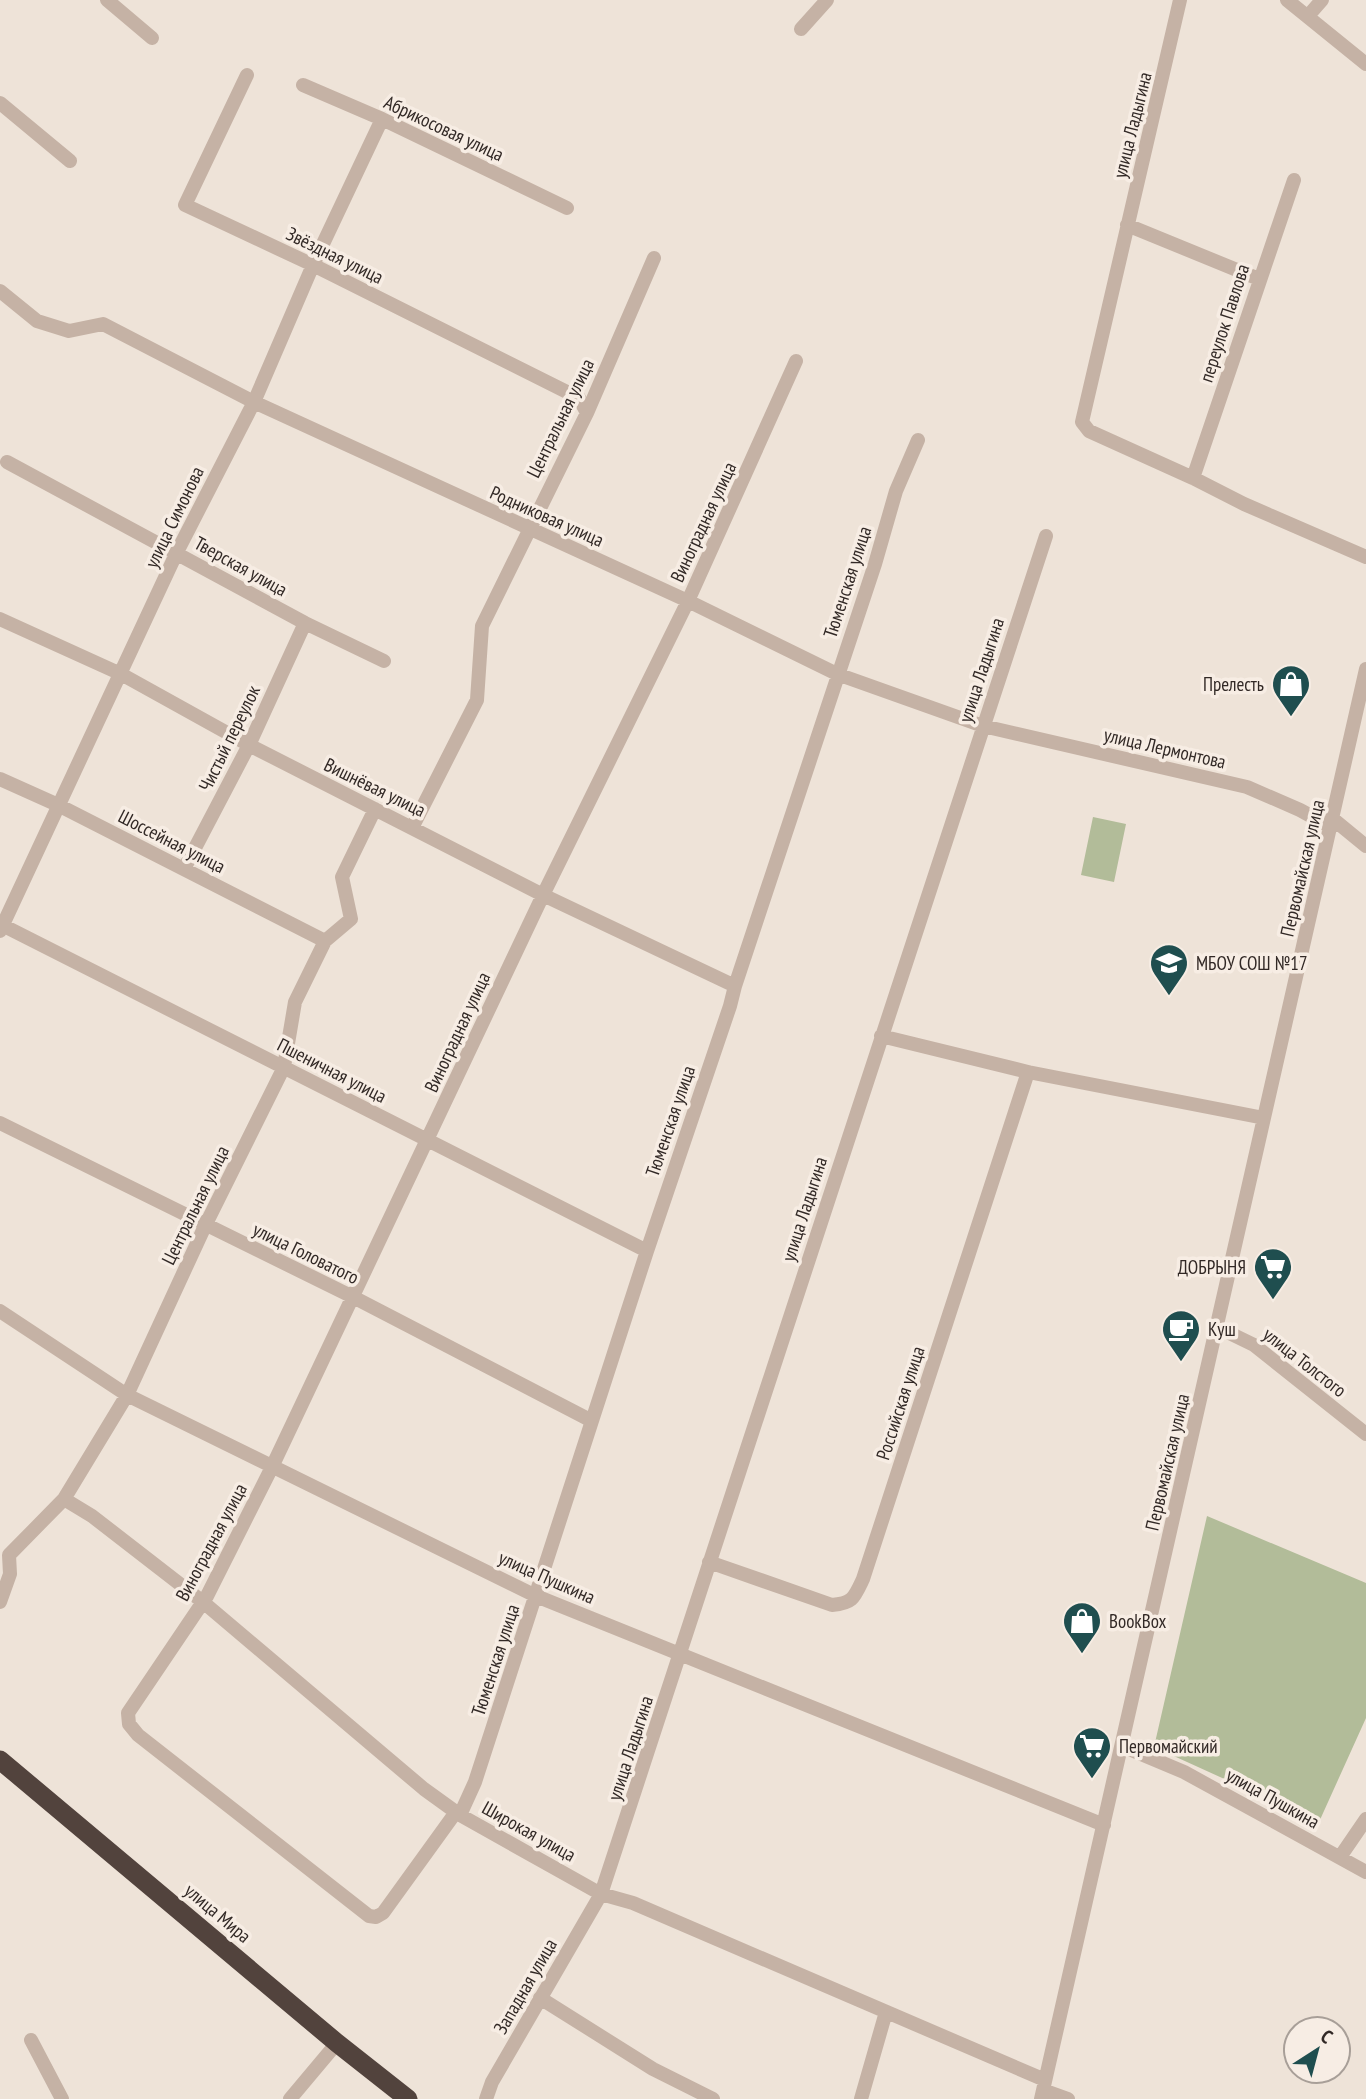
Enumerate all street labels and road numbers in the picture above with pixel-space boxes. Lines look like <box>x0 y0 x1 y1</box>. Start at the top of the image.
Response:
street label: улица Ладыгина <box>1107 69 1157 181</box>
street label: Абрикосовая улица <box>380 90 508 166</box>
street label: Звёздная улица <box>283 221 387 289</box>
street label: переулок Павлова <box>1194 261 1254 385</box>
street label: Центральная улица <box>521 355 599 481</box>
street label: Виноградная улица <box>665 458 741 586</box>
street label: улица Симонова <box>139 462 209 572</box>
street label: Родниковая улица <box>486 480 608 552</box>
street label: Тюменская улица <box>818 523 876 641</box>
street label: Тверская улица <box>190 531 292 601</box>
street label: улица Ладыгина <box>953 615 1009 725</box>
street label: Чистый переулок <box>193 681 265 795</box>
street label: улица Лермонтова <box>1102 722 1228 774</box>
street label: Вишнёвая улица <box>320 752 430 822</box>
street label: Первомайская улица <box>1275 797 1329 939</box>
street label: Шоссейная улица <box>115 804 229 878</box>
street label: Виноградная улица <box>419 968 495 1096</box>
street label: Пшеничная улица <box>273 1032 391 1108</box>
street label: Тюменская улица <box>640 1062 700 1180</box>
street label: Центральная улица <box>156 1142 234 1268</box>
street label: улица Ладыгина <box>776 1154 832 1264</box>
street label: улица Головатого <box>249 1217 363 1289</box>
street label: улица Толстого <box>1259 1322 1351 1402</box>
street label: Российская улица <box>870 1343 930 1463</box>
street label: Первомайская улица <box>1140 1391 1194 1533</box>
street label: Виноградная улица <box>170 1479 252 1605</box>
street label: улица Пушкина <box>495 1545 599 1609</box>
street label: Тюменская улица <box>466 1601 524 1719</box>
street label: улица Ладыгина <box>602 1693 658 1803</box>
street label: улица Пушкина <box>1222 1763 1324 1833</box>
street label: Широкая улица <box>478 1795 580 1867</box>
street label: улица Мира <box>180 1878 256 1948</box>
street label: Западная улица <box>488 1934 562 2038</box>

